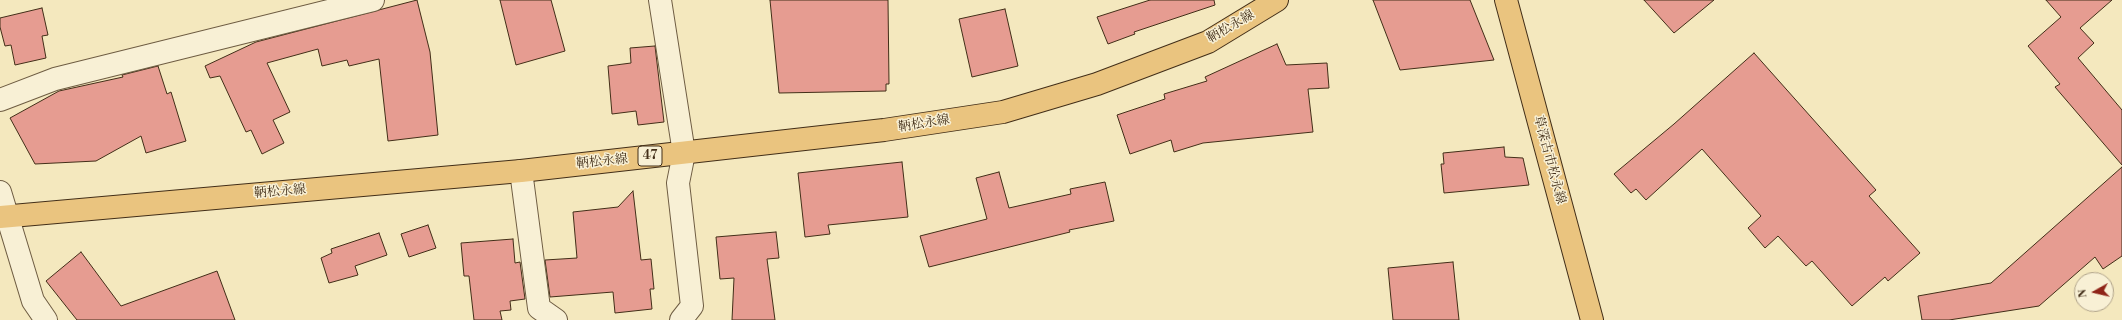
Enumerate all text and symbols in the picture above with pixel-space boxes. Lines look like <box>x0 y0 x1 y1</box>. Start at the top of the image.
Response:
street label: 鞆松永線 <box>1205 7 1257 47</box>
street label: 鞆松永線 <box>897 112 951 136</box>
street label: 草深古市松永線 <box>1530 114 1568 206</box>
road number: 47 <box>638 146 662 166</box>
street label: 鞆松永線 <box>575 152 629 172</box>
street label: 鞆松永線 <box>253 182 307 202</box>
north arrow <box>2074 272 2114 312</box>
text: N <box>2076 288 2091 299</box>

